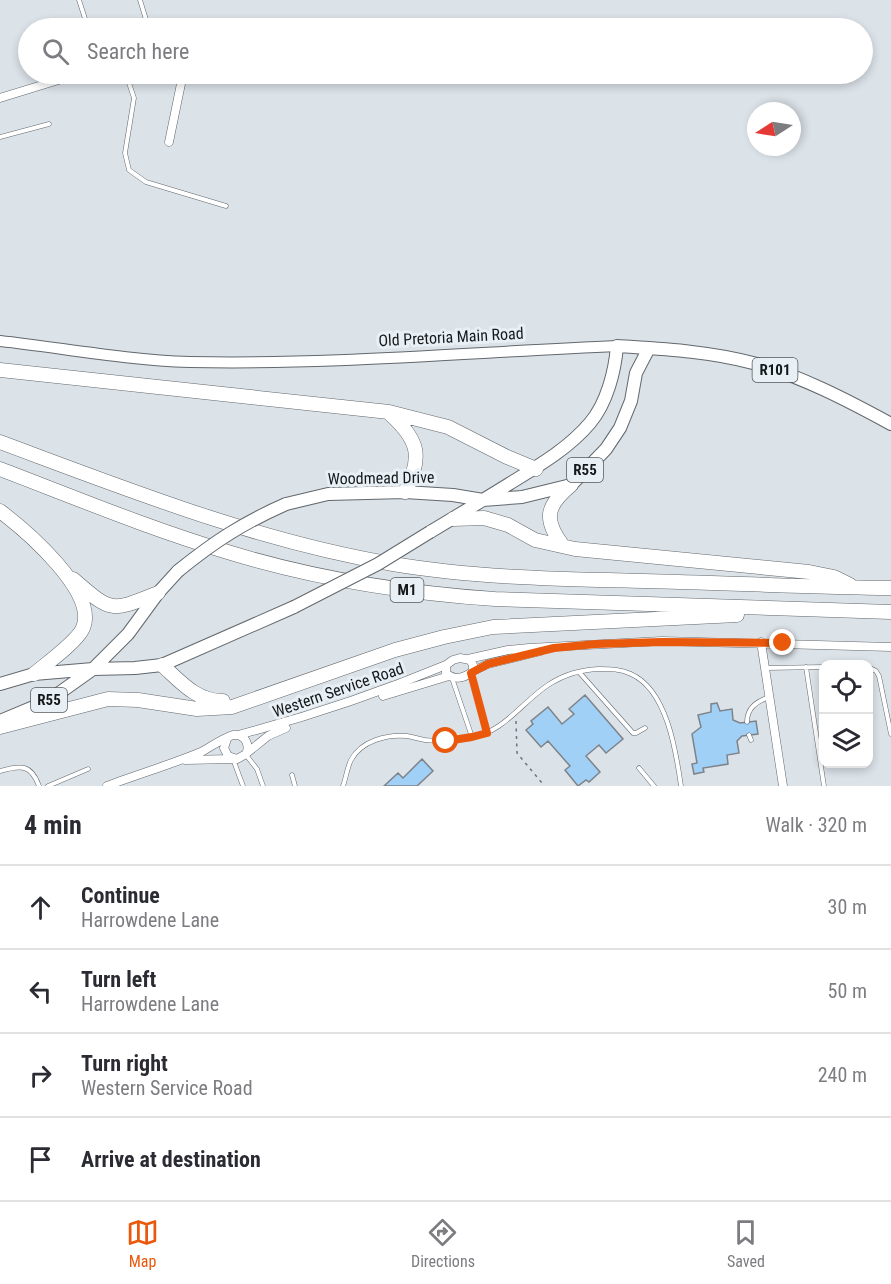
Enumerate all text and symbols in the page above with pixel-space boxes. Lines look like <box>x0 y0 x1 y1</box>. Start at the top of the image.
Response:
search box <box>18 18 873 84</box>
icon: search <box>39 35 72 68</box>
text: Search here <box>87 39 189 64</box>
north arrow <box>747 102 801 156</box>
street label: Old Pretoria Main Road <box>378 324 524 350</box>
road number: R101 <box>752 358 798 382</box>
road number: R55 <box>567 458 603 482</box>
street label: Woodmead Drive <box>327 468 435 488</box>
road number: M1 <box>390 578 424 602</box>
route end <box>769 629 795 655</box>
street label: Western Service Road <box>270 659 406 721</box>
map controls <box>819 660 873 768</box>
button: locate <box>819 660 873 714</box>
road number: R55 <box>31 688 67 712</box>
button: layers <box>819 714 873 768</box>
route start <box>432 727 458 753</box>
text: 4 min <box>24 810 82 840</box>
text: Walk · 320 m <box>766 813 867 837</box>
text: Continue <box>81 883 160 908</box>
icon: ahead <box>24 891 57 924</box>
text: 30 m <box>828 895 867 919</box>
text: Harrowdene Lane <box>81 908 219 932</box>
text: Turn left <box>81 967 156 992</box>
icon: left <box>24 975 57 1008</box>
text: 50 m <box>828 979 867 1003</box>
text: Harrowdene Lane <box>81 992 219 1016</box>
text: Turn right <box>81 1051 168 1076</box>
icon: right <box>24 1059 57 1092</box>
text: 240 m <box>818 1063 867 1087</box>
text: Western Service Road <box>81 1076 253 1100</box>
icon: arrive <box>24 1143 57 1176</box>
text: Arrive at destination <box>81 1147 261 1172</box>
tab: Map <box>126 1216 159 1271</box>
tab: Directions <box>411 1216 475 1271</box>
tab: Saved <box>727 1216 765 1271</box>

